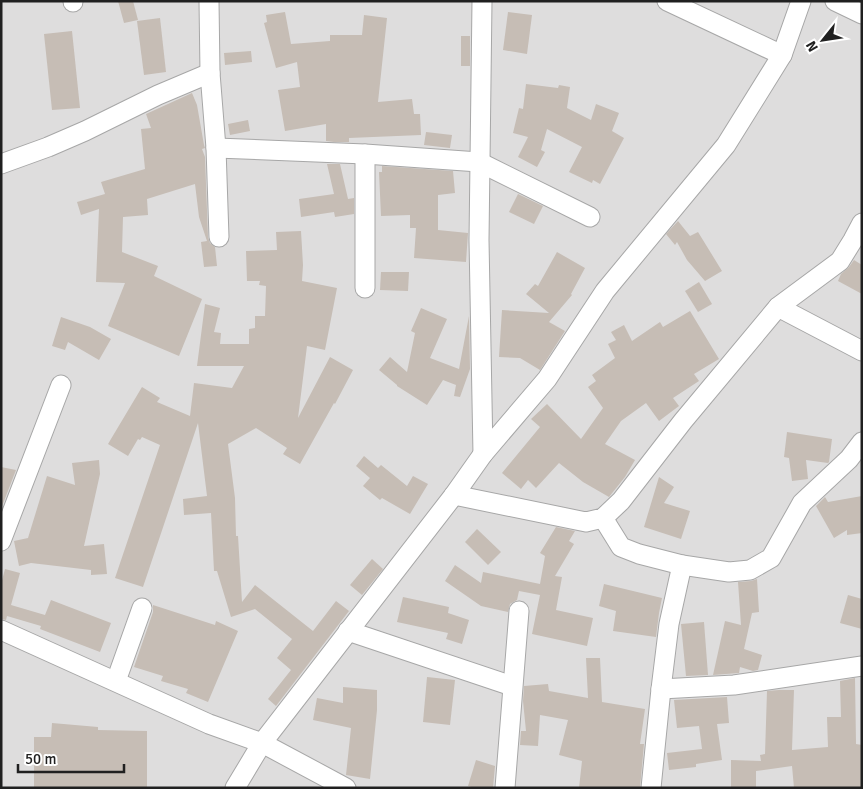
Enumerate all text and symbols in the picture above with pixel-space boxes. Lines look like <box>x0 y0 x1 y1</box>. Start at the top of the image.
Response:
north arrow <box>798 15 848 65</box>
text: N <box>802 38 822 55</box>
scale bar <box>18 742 124 774</box>
text: 50 m <box>25 750 56 768</box>

